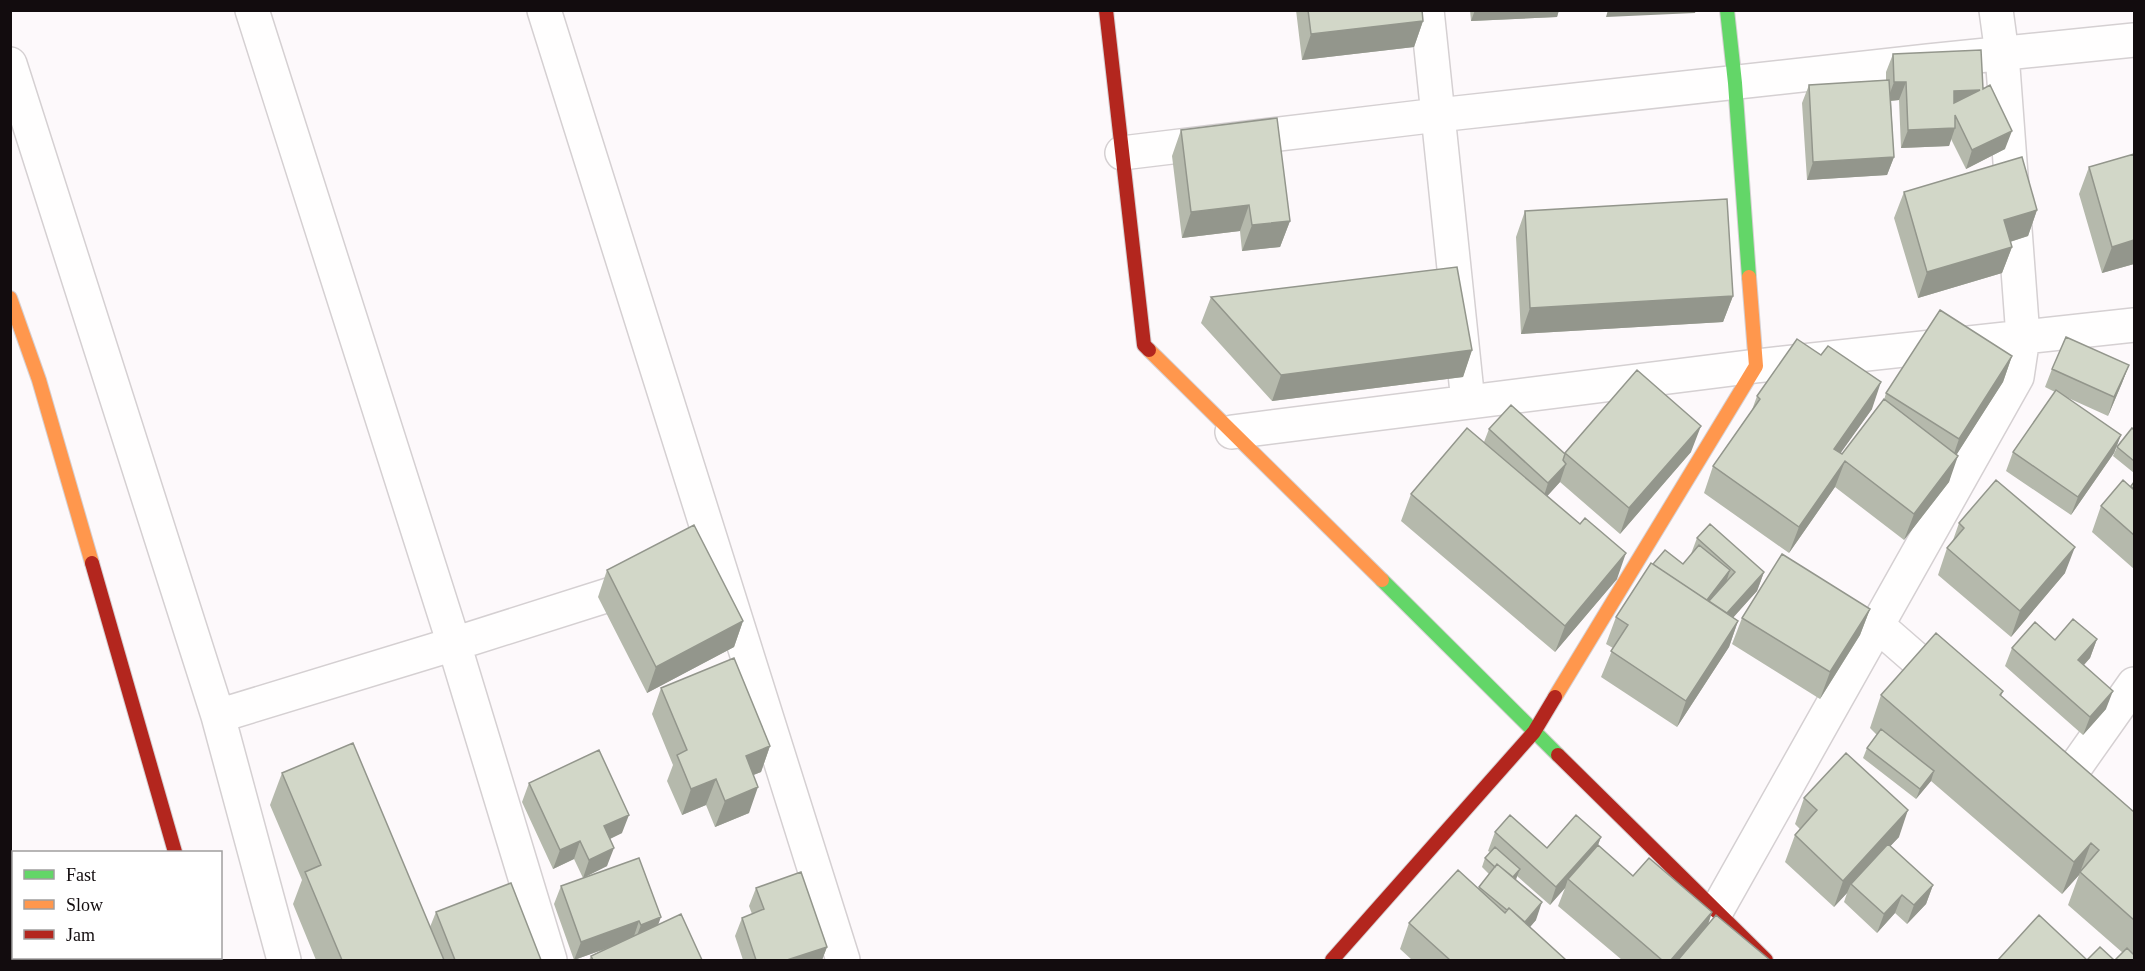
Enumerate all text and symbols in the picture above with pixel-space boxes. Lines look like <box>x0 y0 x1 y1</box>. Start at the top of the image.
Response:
legend <box>12 851 222 959</box>
text: Fast <box>66 865 96 885</box>
text: Slow <box>66 895 103 915</box>
text: Jam <box>66 925 95 945</box>

